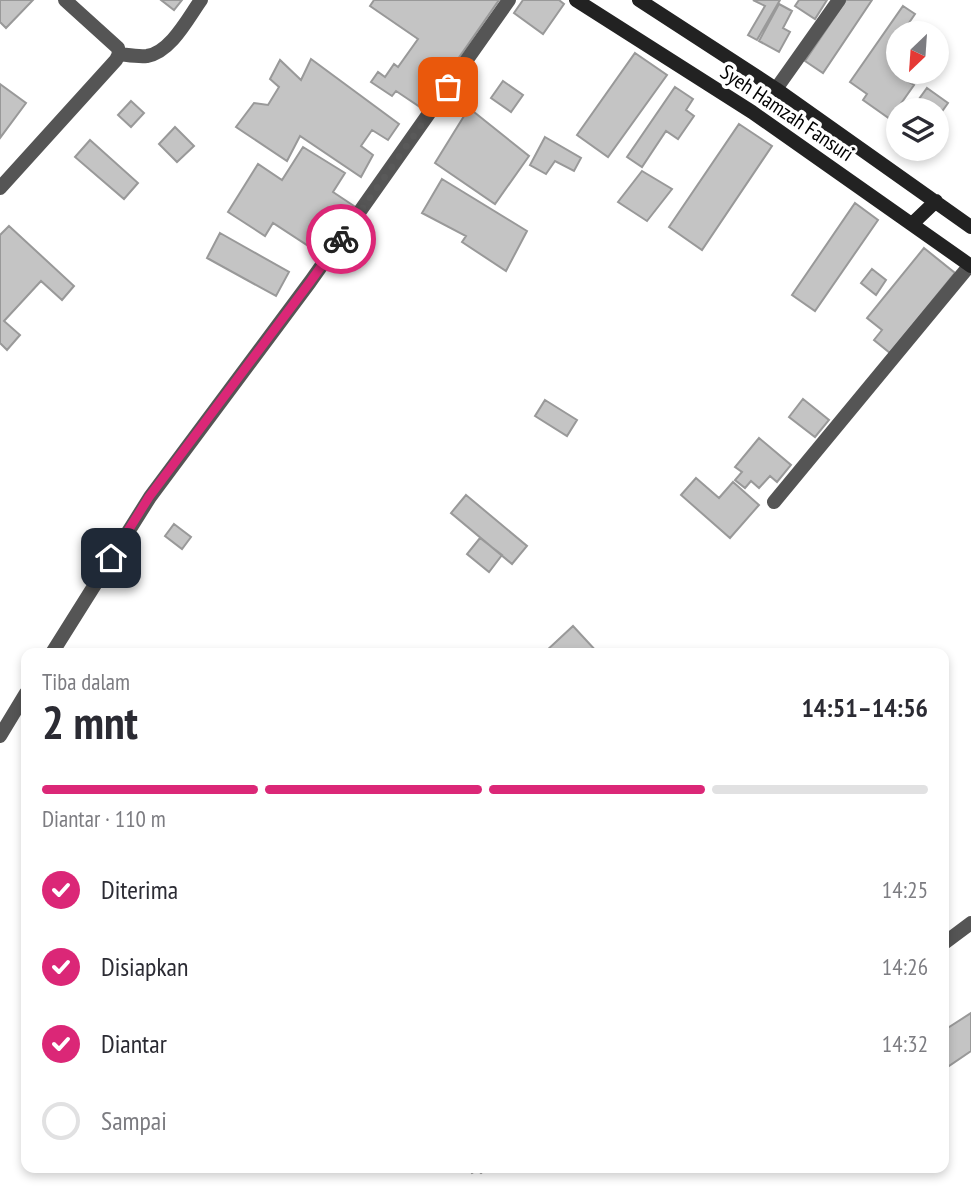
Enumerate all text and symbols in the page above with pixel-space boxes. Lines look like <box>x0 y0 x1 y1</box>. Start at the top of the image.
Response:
north arrow <box>886 21 948 84</box>
map controls <box>886 21 949 161</box>
pin <box>418 57 478 117</box>
street label: Syeh Hamzah Fansuri <box>715 58 859 167</box>
icon: bag <box>429 68 467 106</box>
button: layers <box>886 98 949 161</box>
courier <box>306 204 376 274</box>
icon: bike <box>322 220 360 258</box>
pin <box>81 528 141 588</box>
icon: home <box>92 539 130 577</box>
text: Tiba dalam <box>42 667 130 696</box>
text: 14:51–14:56 <box>801 691 928 724</box>
text: 2 mnt <box>42 692 138 752</box>
text: Diantar · 110 m <box>42 804 166 833</box>
icon: check <box>42 871 80 909</box>
text: Diterima <box>101 873 178 906</box>
text: 14:25 <box>882 875 928 904</box>
icon: check <box>42 948 80 986</box>
text: Disiapkan <box>101 950 188 983</box>
text: 14:26 <box>882 952 928 981</box>
icon: check <box>42 1025 80 1063</box>
text: Diantar <box>101 1027 167 1060</box>
text: 14:32 <box>882 1029 928 1058</box>
text: Sampai <box>101 1104 167 1137</box>

